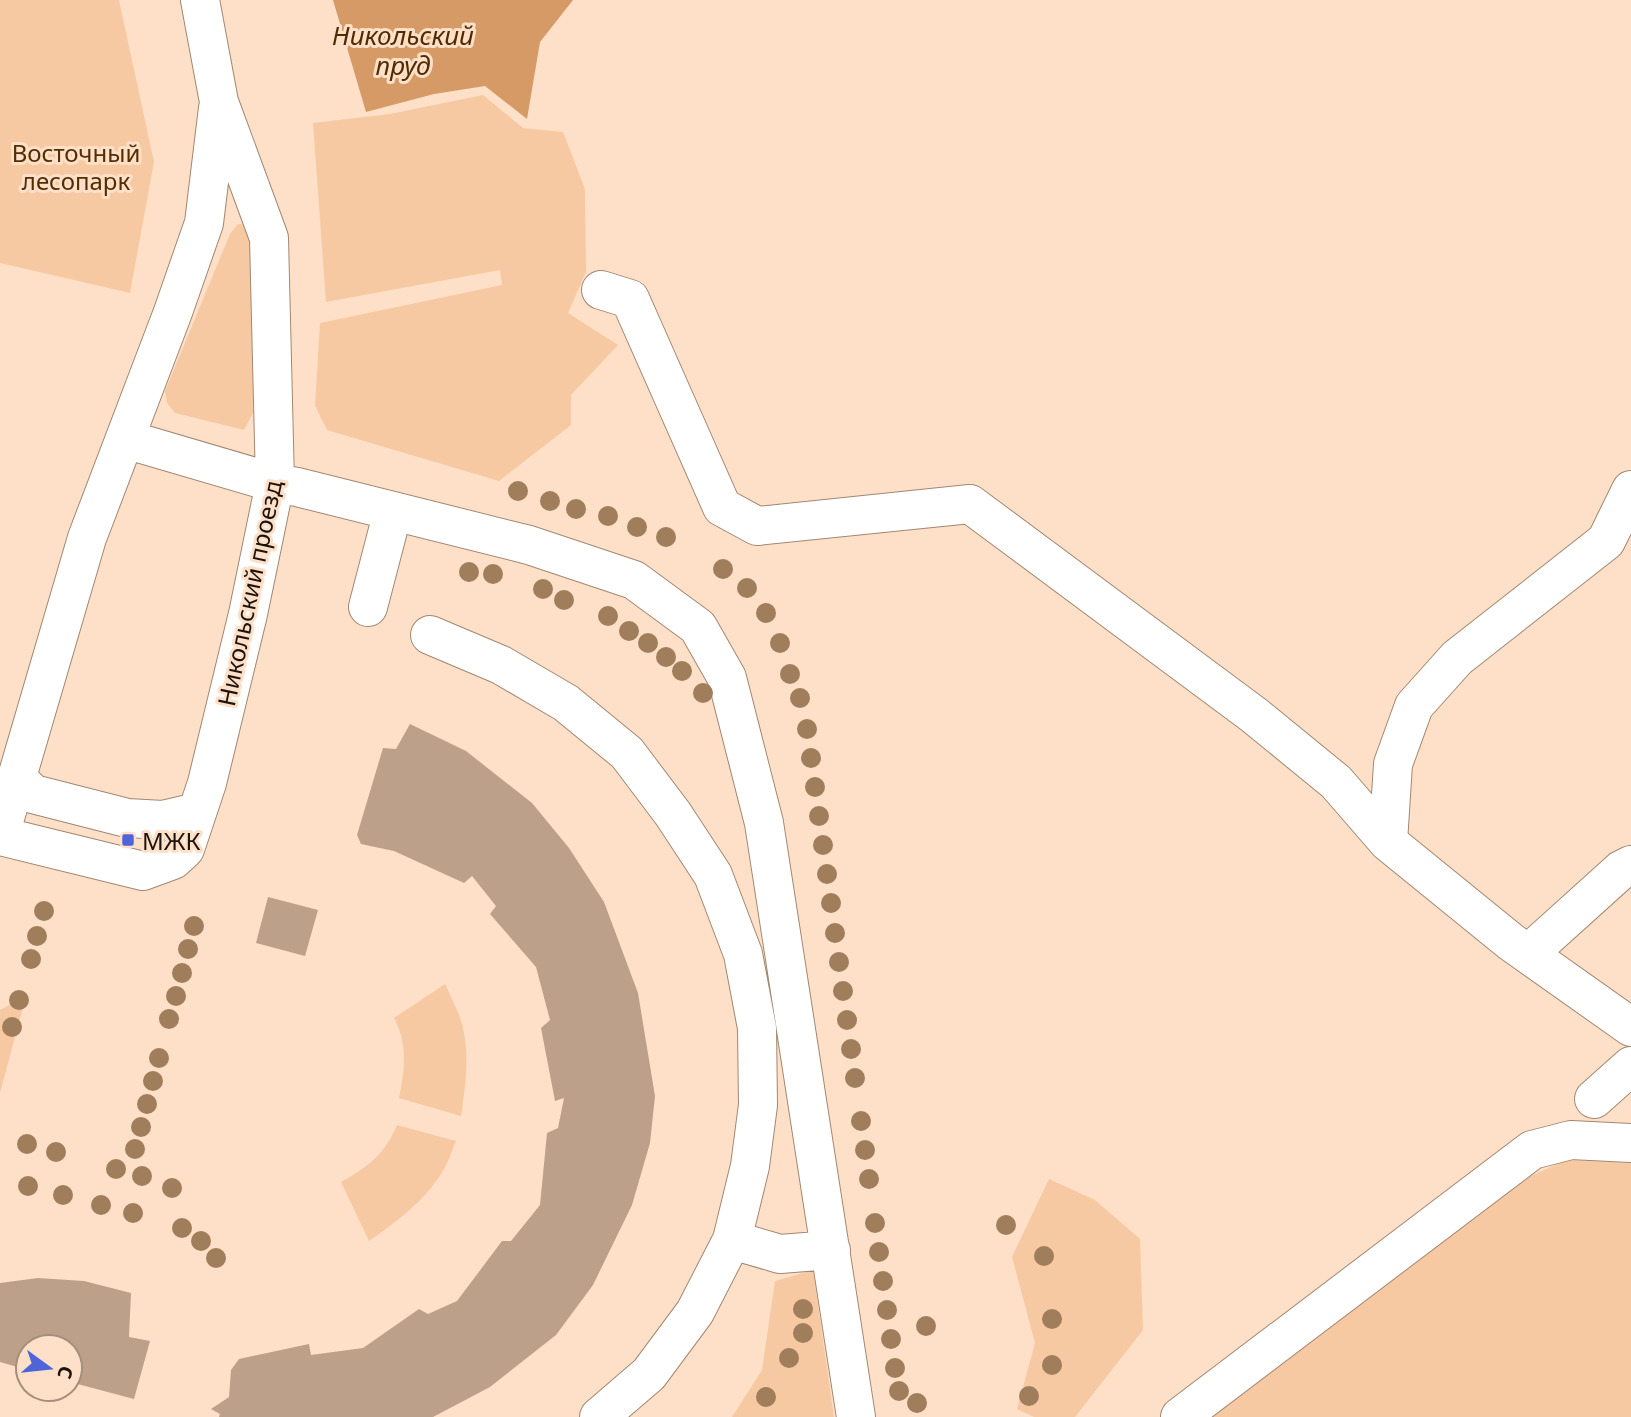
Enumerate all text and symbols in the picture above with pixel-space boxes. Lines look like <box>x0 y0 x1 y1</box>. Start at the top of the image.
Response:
water label: Никольский пруд <box>332 17 474 83</box>
park label: Восточный лесопарк <box>12 136 140 197</box>
street label: Никольский проезд <box>209 477 289 709</box>
place label: МЖК <box>142 824 201 857</box>
marker: МЖК <box>120 832 136 848</box>
north arrow <box>14 1333 84 1403</box>
text: С <box>51 1363 80 1382</box>

